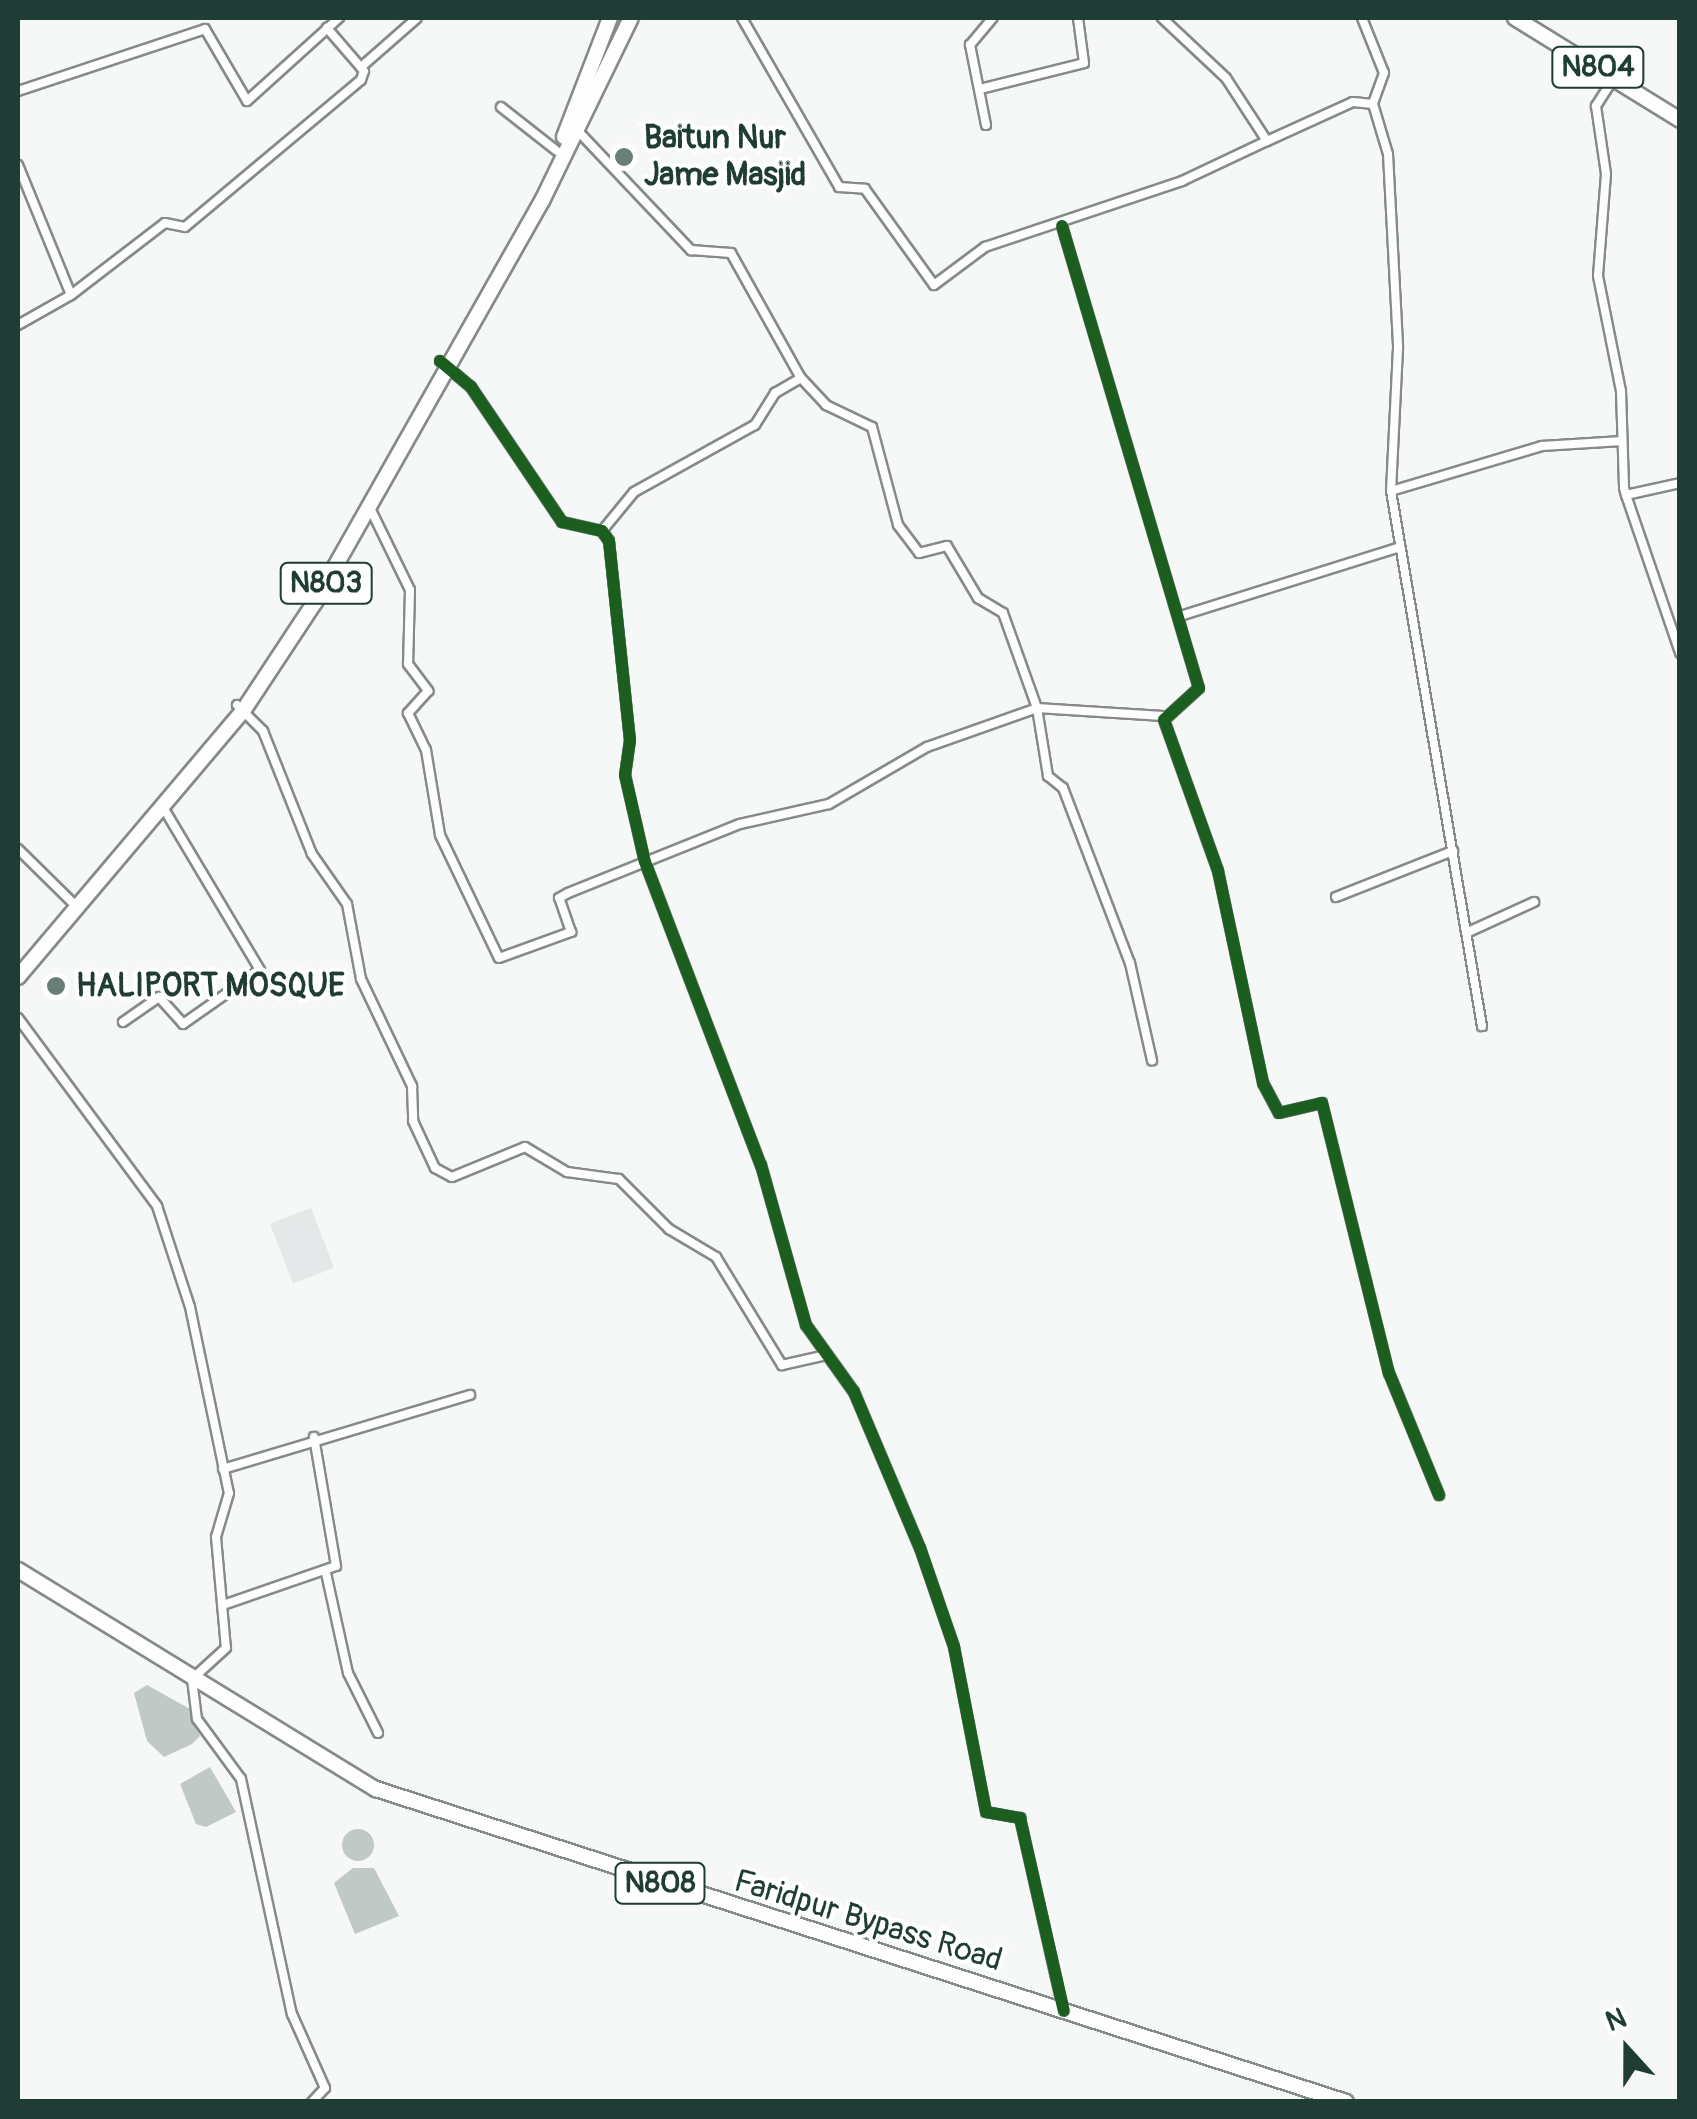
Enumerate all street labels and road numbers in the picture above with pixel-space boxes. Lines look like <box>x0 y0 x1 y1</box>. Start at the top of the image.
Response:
road number: N804 <box>1550 42 1646 92</box>
road number: N803 <box>278 558 374 608</box>
road number: N808 <box>612 1858 708 1908</box>
street label: Faridpur Bypass Road <box>729 1862 1007 1980</box>

